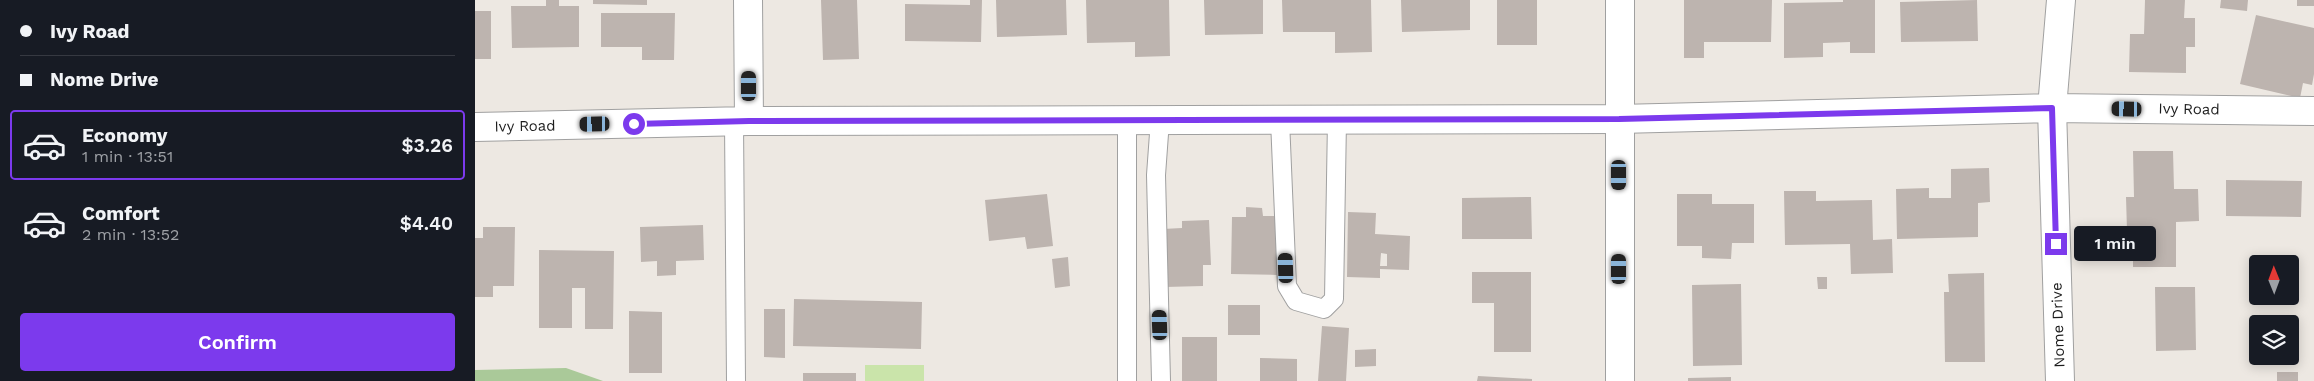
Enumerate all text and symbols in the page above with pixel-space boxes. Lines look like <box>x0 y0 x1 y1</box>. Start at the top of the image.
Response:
text: Ivy Road <box>50 20 130 43</box>
text: Nome Drive <box>50 68 159 91</box>
car <box>741 71 756 101</box>
street label: Ivy Road <box>2158 99 2220 119</box>
car <box>2111 101 2142 117</box>
route start <box>623 113 645 135</box>
street label: Ivy Road <box>494 116 556 136</box>
car <box>579 116 610 132</box>
icon: car <box>22 123 67 168</box>
text: Economy <box>82 124 167 147</box>
text: $3.26 <box>402 134 453 157</box>
text: 1 min · 13:51 <box>82 147 173 166</box>
car <box>1611 160 1626 190</box>
icon: car <box>22 201 67 246</box>
text: Comfort <box>82 202 160 225</box>
text: $4.40 <box>400 212 453 235</box>
text: 2 min · 13:52 <box>82 225 179 244</box>
callout: 1 min <box>2073 226 2156 262</box>
route end <box>2045 233 2067 255</box>
text: 1 min <box>2094 234 2136 253</box>
car <box>1277 253 1294 283</box>
car <box>1611 254 1626 284</box>
north arrow <box>2249 255 2299 305</box>
map controls <box>2249 255 2299 365</box>
street label: Nome Drive <box>2048 282 2068 368</box>
car <box>1151 310 1168 340</box>
button: Confirm <box>20 313 455 371</box>
button: layers <box>2249 315 2299 365</box>

